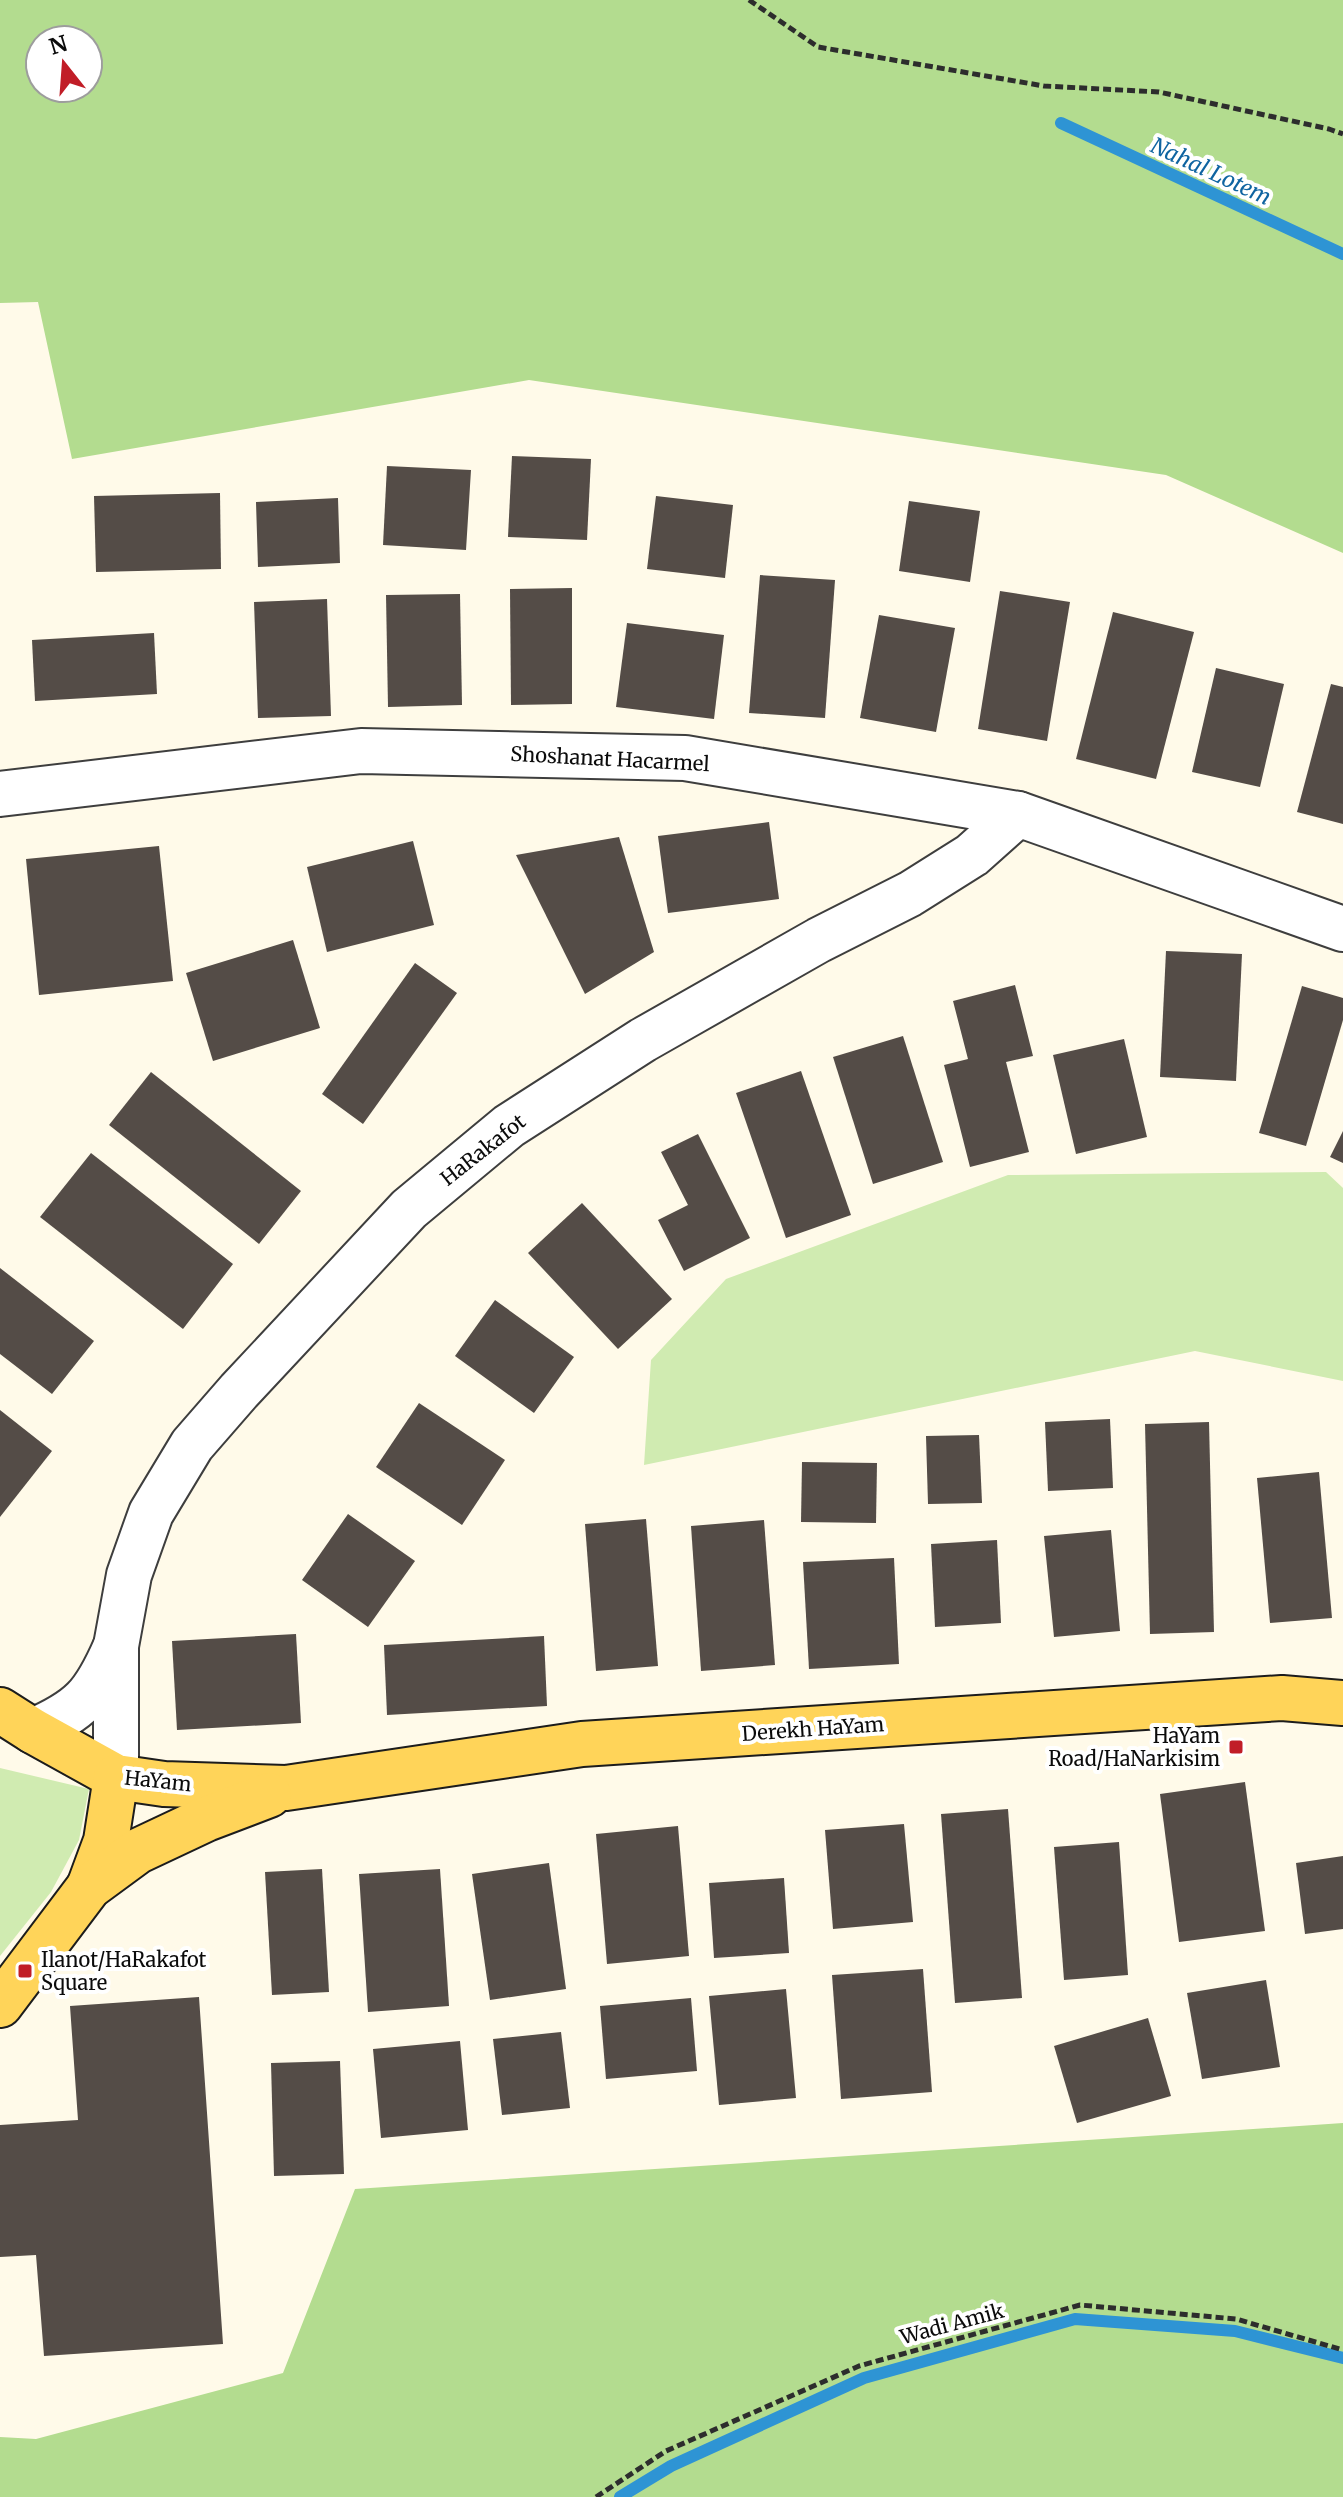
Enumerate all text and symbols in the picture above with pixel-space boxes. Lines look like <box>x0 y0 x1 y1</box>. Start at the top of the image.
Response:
north arrow <box>24 24 104 104</box>
text: N <box>46 29 71 61</box>
water label: Nahal Lotem <box>1146 131 1276 211</box>
street label: Shoshanat Hacarmel <box>510 741 710 776</box>
street label: HaRakafot <box>435 1108 530 1191</box>
street label: Derekh HaYam <box>741 1711 885 1746</box>
place label: HaYam Road/HaNarkisim <box>1048 1723 1220 1771</box>
marker: HaYam Road/HaNarkisim <box>1227 1738 1245 1756</box>
street label: HaYam <box>123 1765 193 1796</box>
place label: Ilanot/HaRakafot Square <box>41 1947 207 1995</box>
marker: Ilanot/HaRakafot Square <box>16 1962 34 1980</box>
street label: Wadi Amik <box>896 2298 1007 2350</box>

